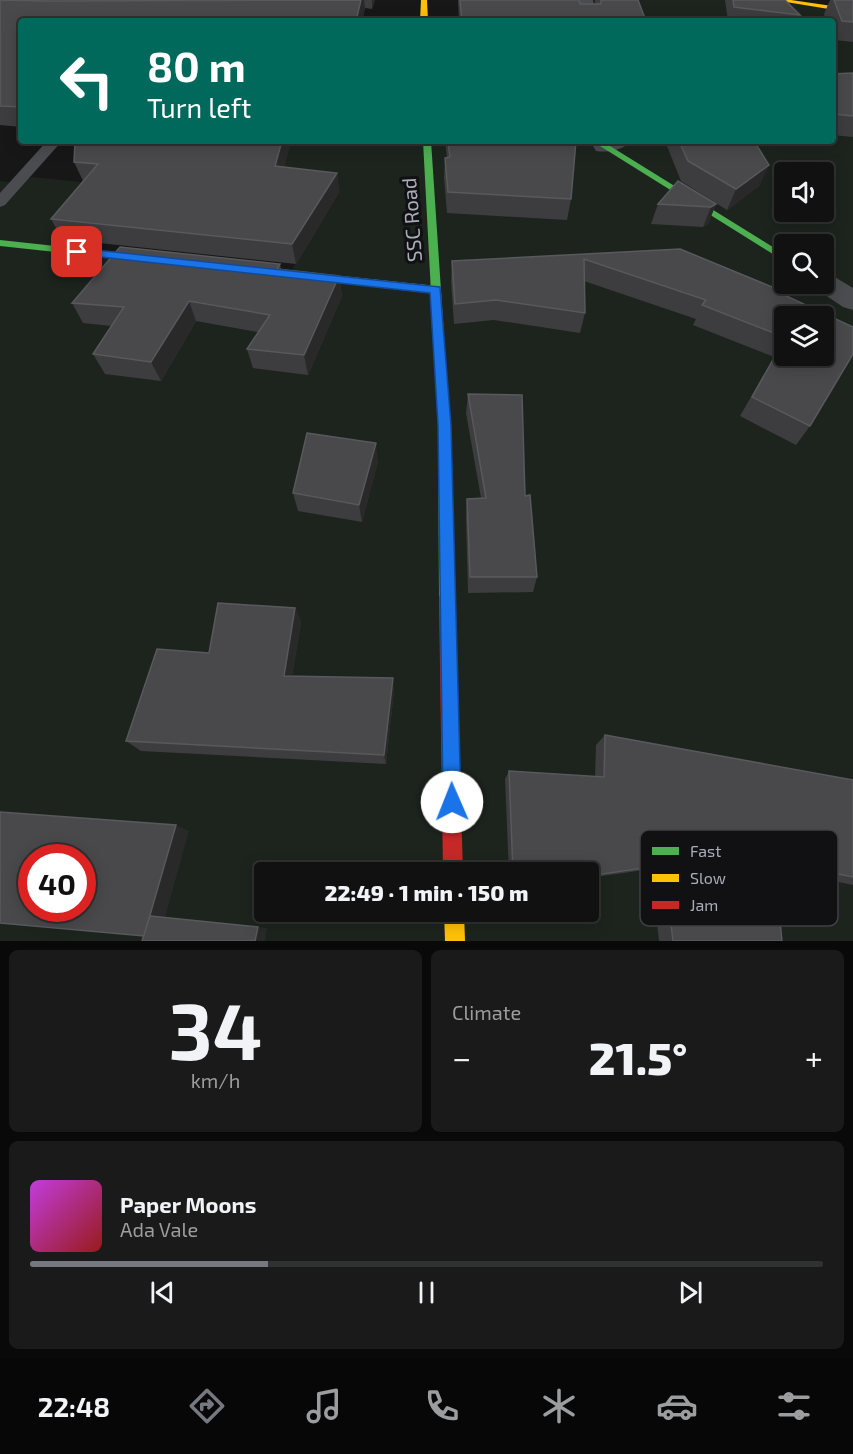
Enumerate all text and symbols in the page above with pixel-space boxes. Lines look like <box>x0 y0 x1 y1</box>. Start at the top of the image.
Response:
text: 80 m <box>147 40 246 90</box>
icon: left <box>48 42 126 120</box>
text: Turn left <box>147 91 251 123</box>
map controls <box>774 162 834 366</box>
button: sound <box>774 162 834 222</box>
street label: SSC Road <box>396 177 426 263</box>
pin <box>51 226 102 277</box>
button: search <box>774 234 834 294</box>
icon: arrive <box>60 235 93 268</box>
button: layers <box>774 306 834 366</box>
position arrow <box>420 770 484 834</box>
legend <box>640 830 838 926</box>
text: Fast <box>690 841 721 860</box>
speed limit sign: 40 <box>18 844 96 922</box>
text: Slow <box>690 868 726 887</box>
text: 22:49 · 1 min · 150 m <box>325 879 528 905</box>
text: Jam <box>690 895 718 914</box>
text: 34 <box>169 982 262 1076</box>
text: Climate <box>452 1000 521 1024</box>
text: 21.5° <box>589 1030 687 1084</box>
text: − <box>452 1037 471 1077</box>
text: + <box>805 1037 823 1077</box>
text: km/h <box>191 1068 240 1092</box>
text: Paper Moons <box>120 1191 256 1217</box>
text: Ada Vale <box>120 1217 198 1241</box>
icon: previous <box>146 1276 179 1309</box>
icon: pause <box>410 1276 443 1309</box>
icon: next <box>674 1276 707 1309</box>
icon: directions <box>186 1385 228 1427</box>
icon: music <box>303 1385 345 1427</box>
icon: phone <box>421 1385 463 1427</box>
icon: climate <box>538 1385 580 1427</box>
icon: car <box>656 1385 698 1427</box>
icon: filters <box>773 1385 815 1427</box>
text: 22:48 <box>38 1390 110 1422</box>

